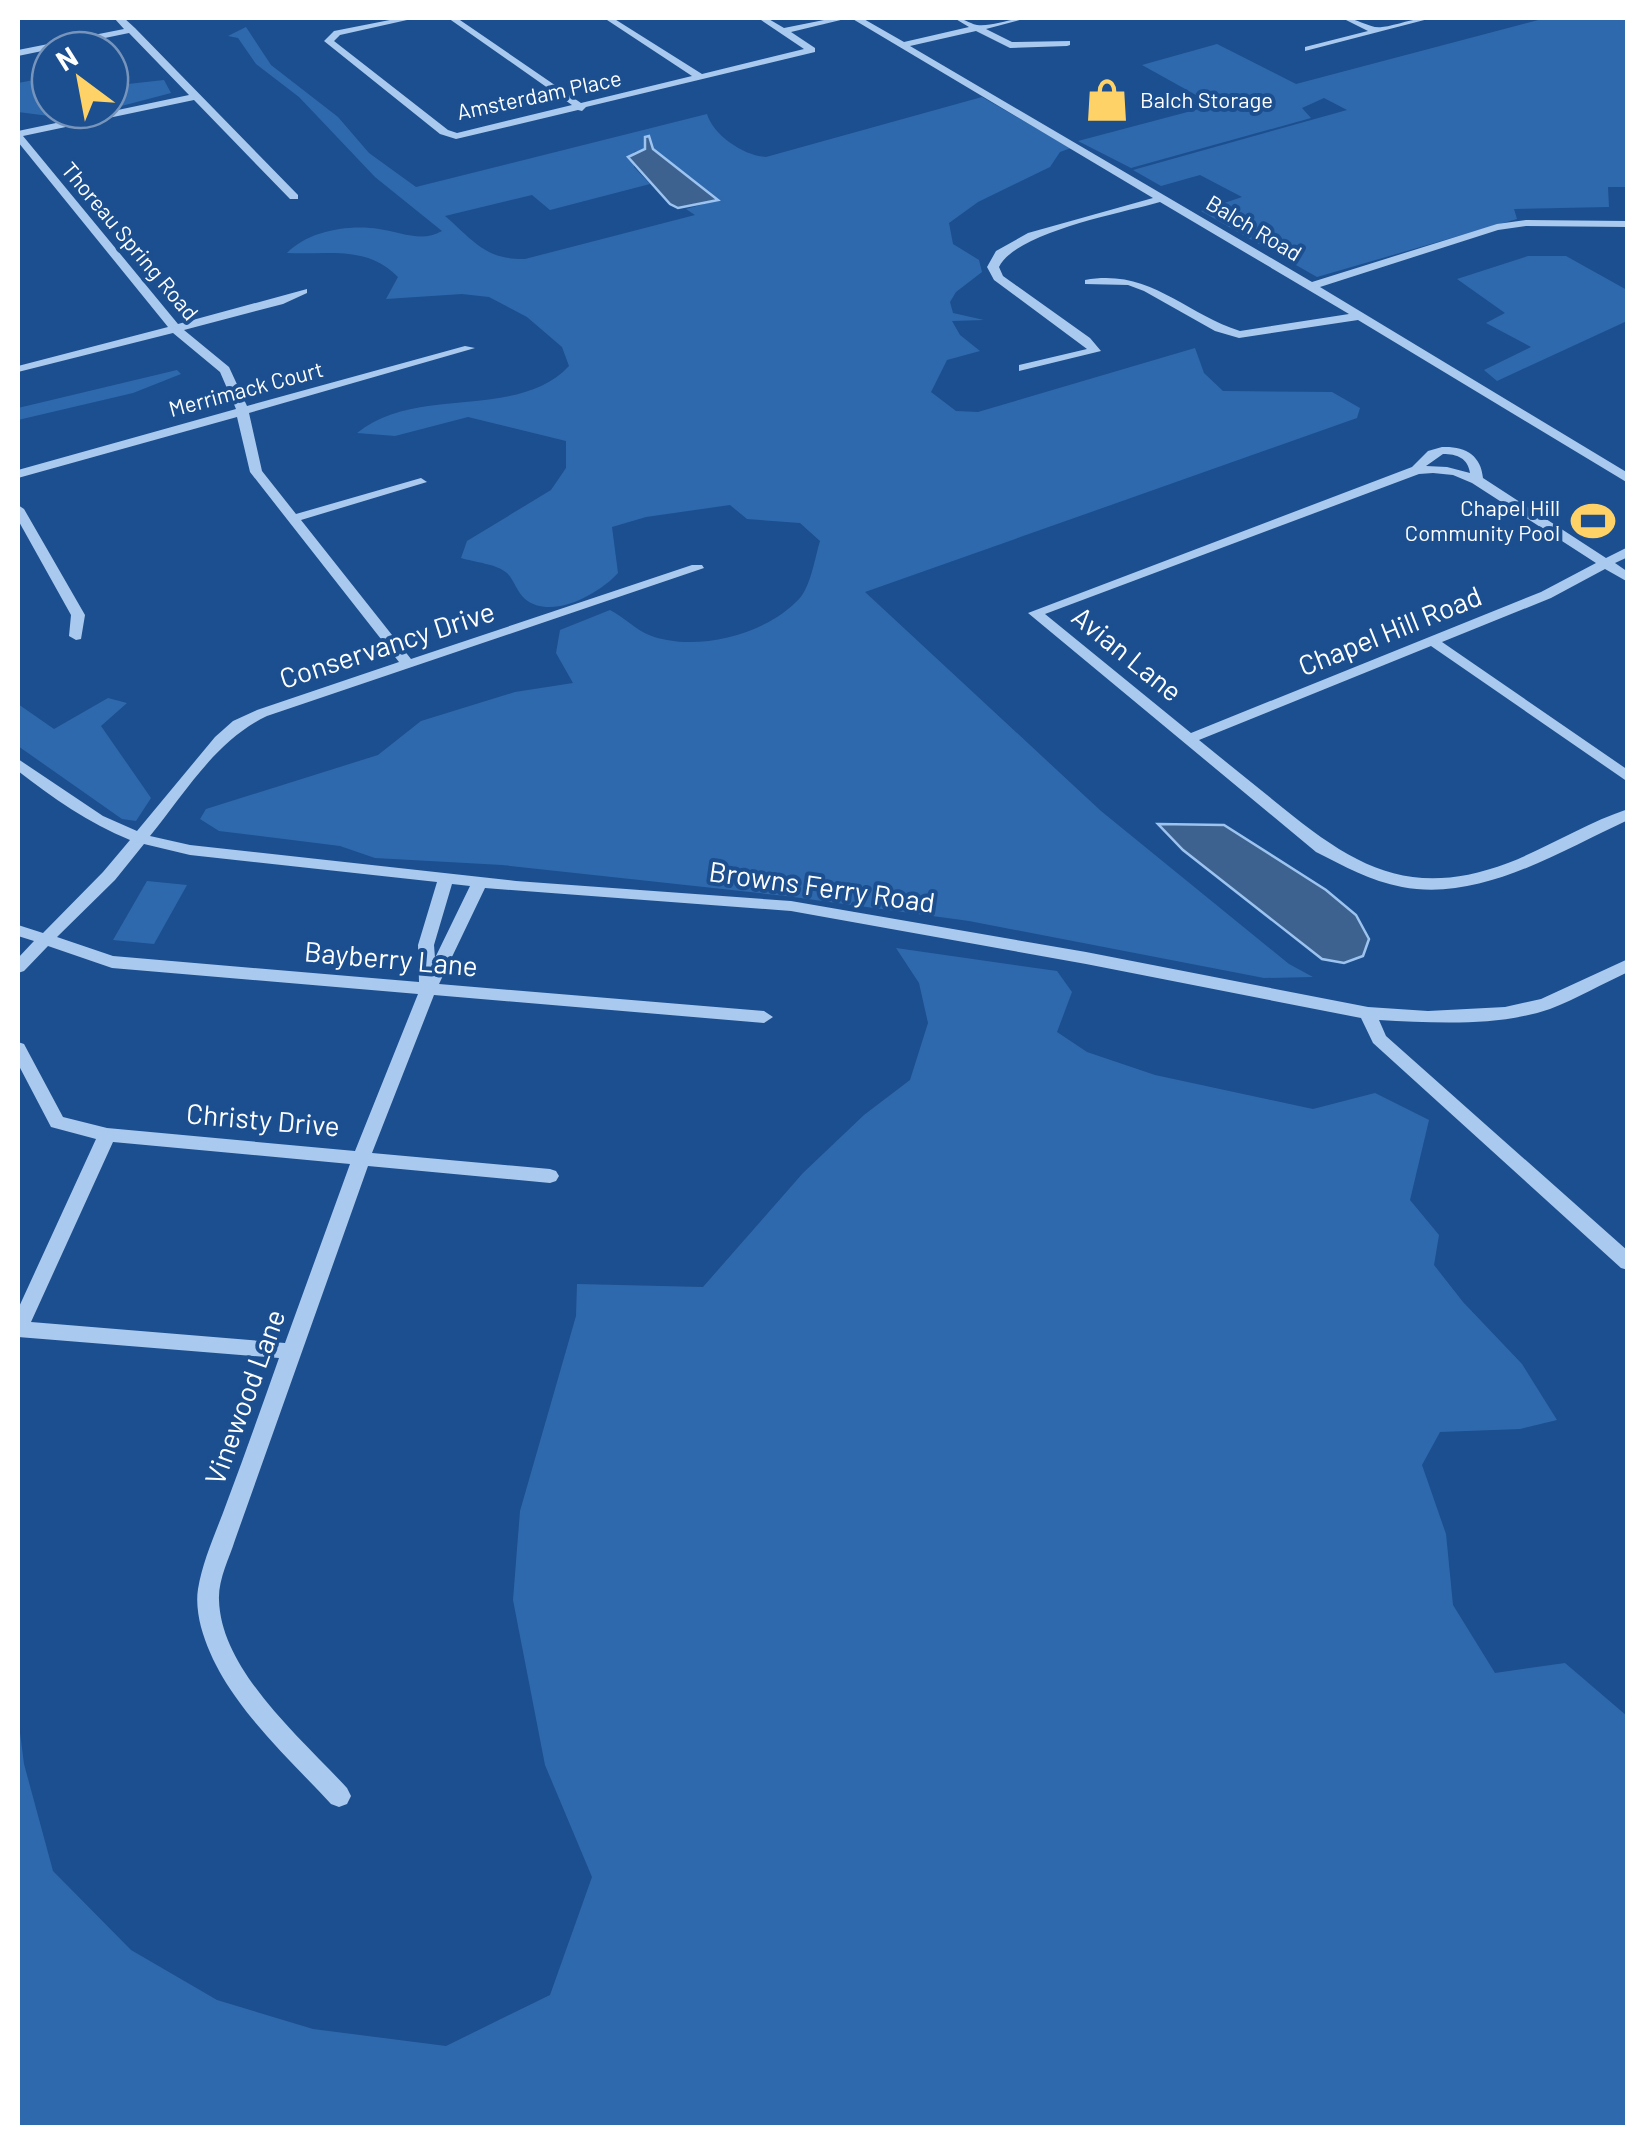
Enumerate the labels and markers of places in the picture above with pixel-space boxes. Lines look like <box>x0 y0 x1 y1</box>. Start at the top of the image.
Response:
shop icon: Balch Storage <box>1083 76 1131 124</box>
place label: Balch Storage <box>1140 86 1273 112</box>
place label: Chapel Hill Community Pool <box>1405 494 1560 545</box>
sports icon: Chapel Hill Community Pool <box>1569 497 1617 545</box>

